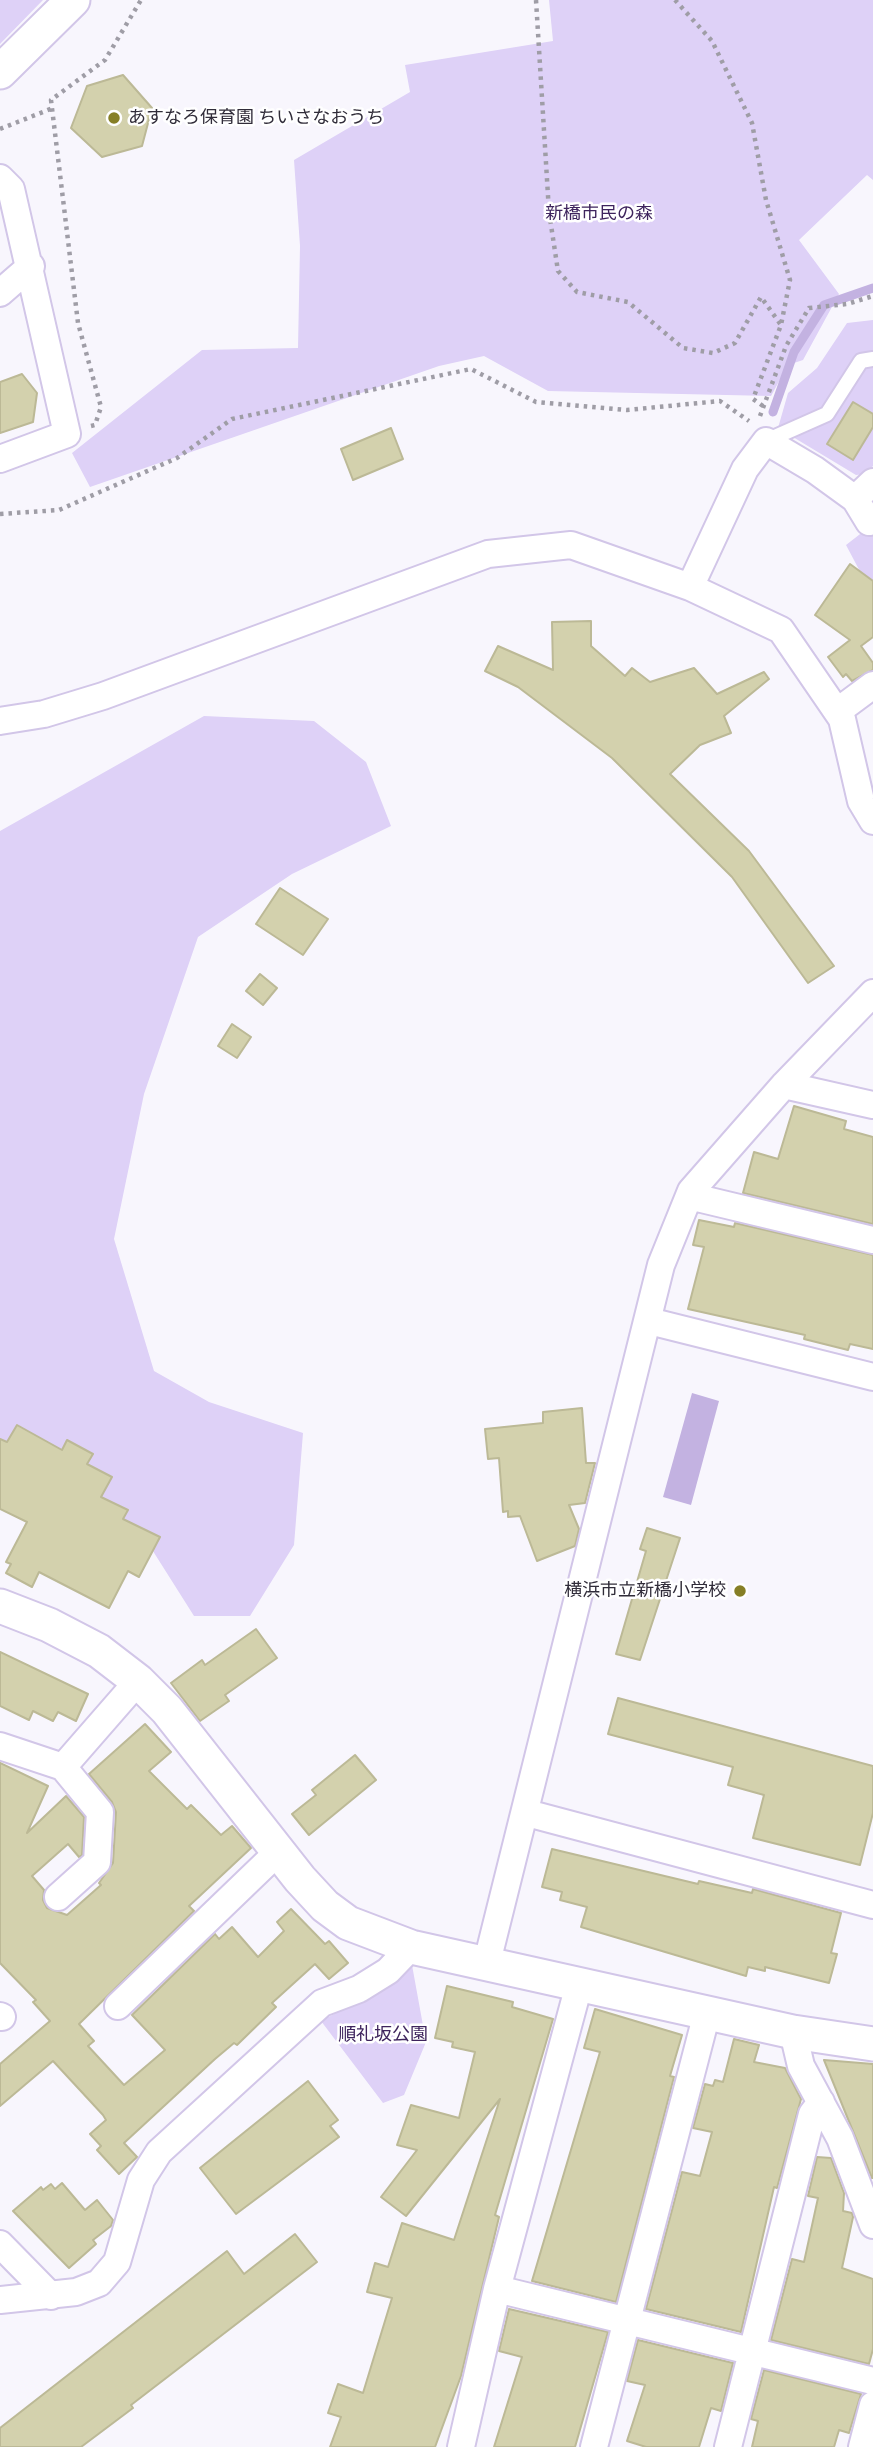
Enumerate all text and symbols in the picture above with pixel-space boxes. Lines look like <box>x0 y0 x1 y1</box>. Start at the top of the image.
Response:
place label: あすなろ保育園 ちいさなおうち <box>128 107 384 129</box>
marker: あすなろ保育園 ちいさなおうち <box>106 110 122 126</box>
park label: 新橋市民の森 <box>545 203 653 225</box>
place label: 横浜市立新橋小学校 <box>564 1580 726 1602</box>
marker: 横浜市立新橋小学校 <box>732 1583 748 1599</box>
park label: 順礼坂公園 <box>338 2024 428 2046</box>

